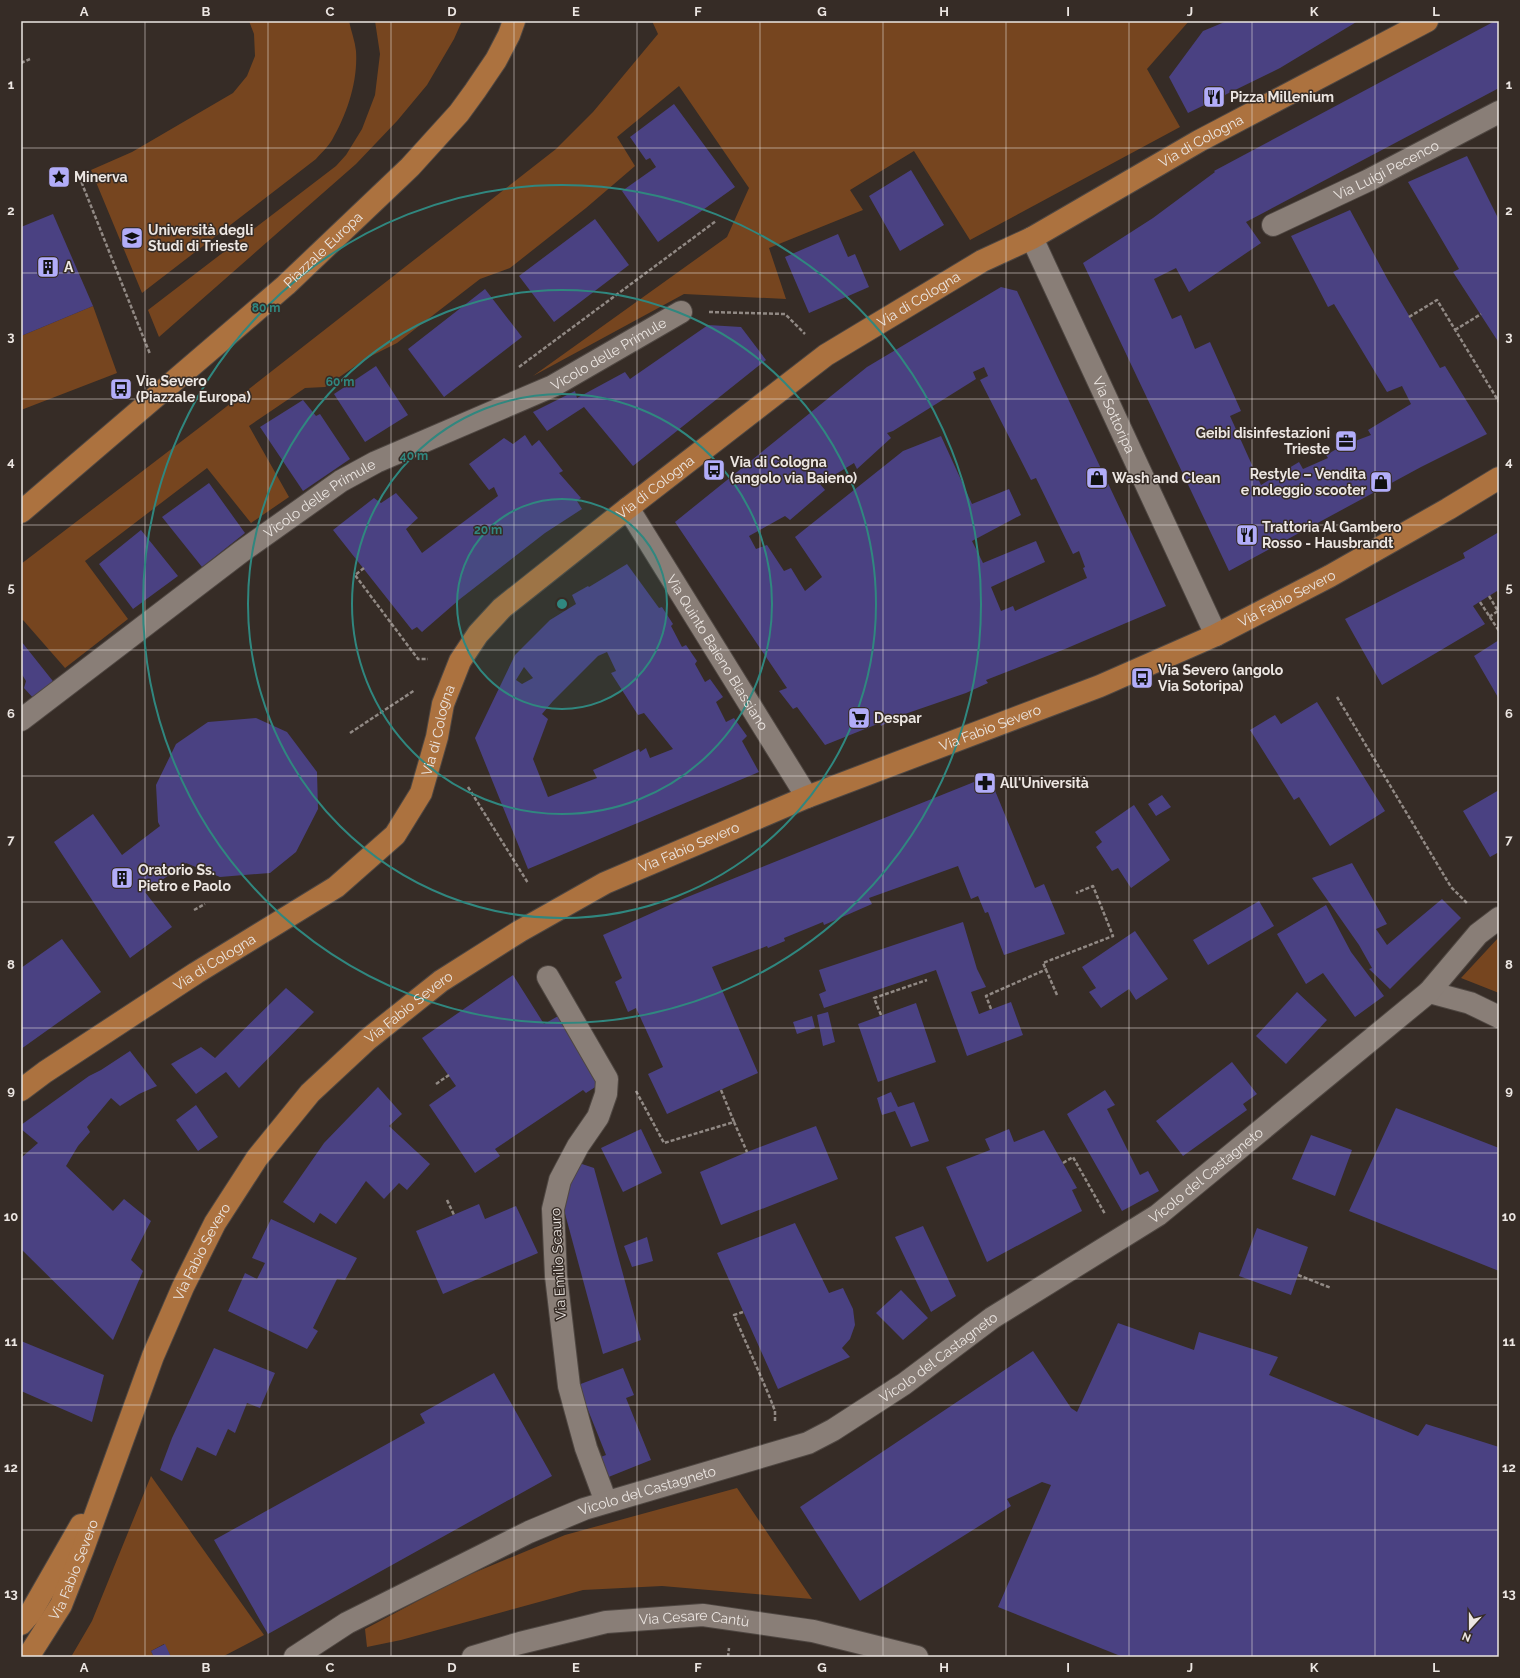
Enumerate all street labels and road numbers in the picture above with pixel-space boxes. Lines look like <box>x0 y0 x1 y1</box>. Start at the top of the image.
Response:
street label: Via di Cologna <box>1156 111 1246 171</box>
street label: Via Luigi Pecenco <box>1331 137 1442 203</box>
street label: Piazzale Europa <box>280 209 366 291</box>
street label: Via di Cologna <box>874 268 963 330</box>
street label: Vicolo delle Primule <box>548 314 669 394</box>
street label: Via Sottoripa <box>1089 374 1139 456</box>
street label: Via di Cologna <box>613 452 697 522</box>
street label: Vicolo delle Primule <box>261 456 378 541</box>
street label: Via Fabio Severo <box>1235 567 1338 630</box>
street label: Via Quinto Baieno Blassiano <box>663 572 772 733</box>
street label: Via di Cologna <box>418 682 458 778</box>
street label: Via Fabio Severo <box>937 701 1043 754</box>
street label: Via Fabio Severo <box>636 819 742 876</box>
street label: Via di Cologna <box>170 930 258 994</box>
street label: Via Fabio Severo <box>362 968 456 1047</box>
street label: Vicolo del Castagneto <box>1146 1124 1266 1227</box>
street label: Via Fabio Severo <box>170 1200 234 1303</box>
street label: Via Emilio Scauro <box>547 1208 569 1320</box>
street label: Vicolo del Castagneto <box>876 1309 1000 1406</box>
street label: Vicolo del Castagneto <box>576 1463 718 1518</box>
street label: Via Fabio Severo <box>46 1517 101 1623</box>
street label: Via Cesare Cantù <box>638 1607 750 1630</box>

